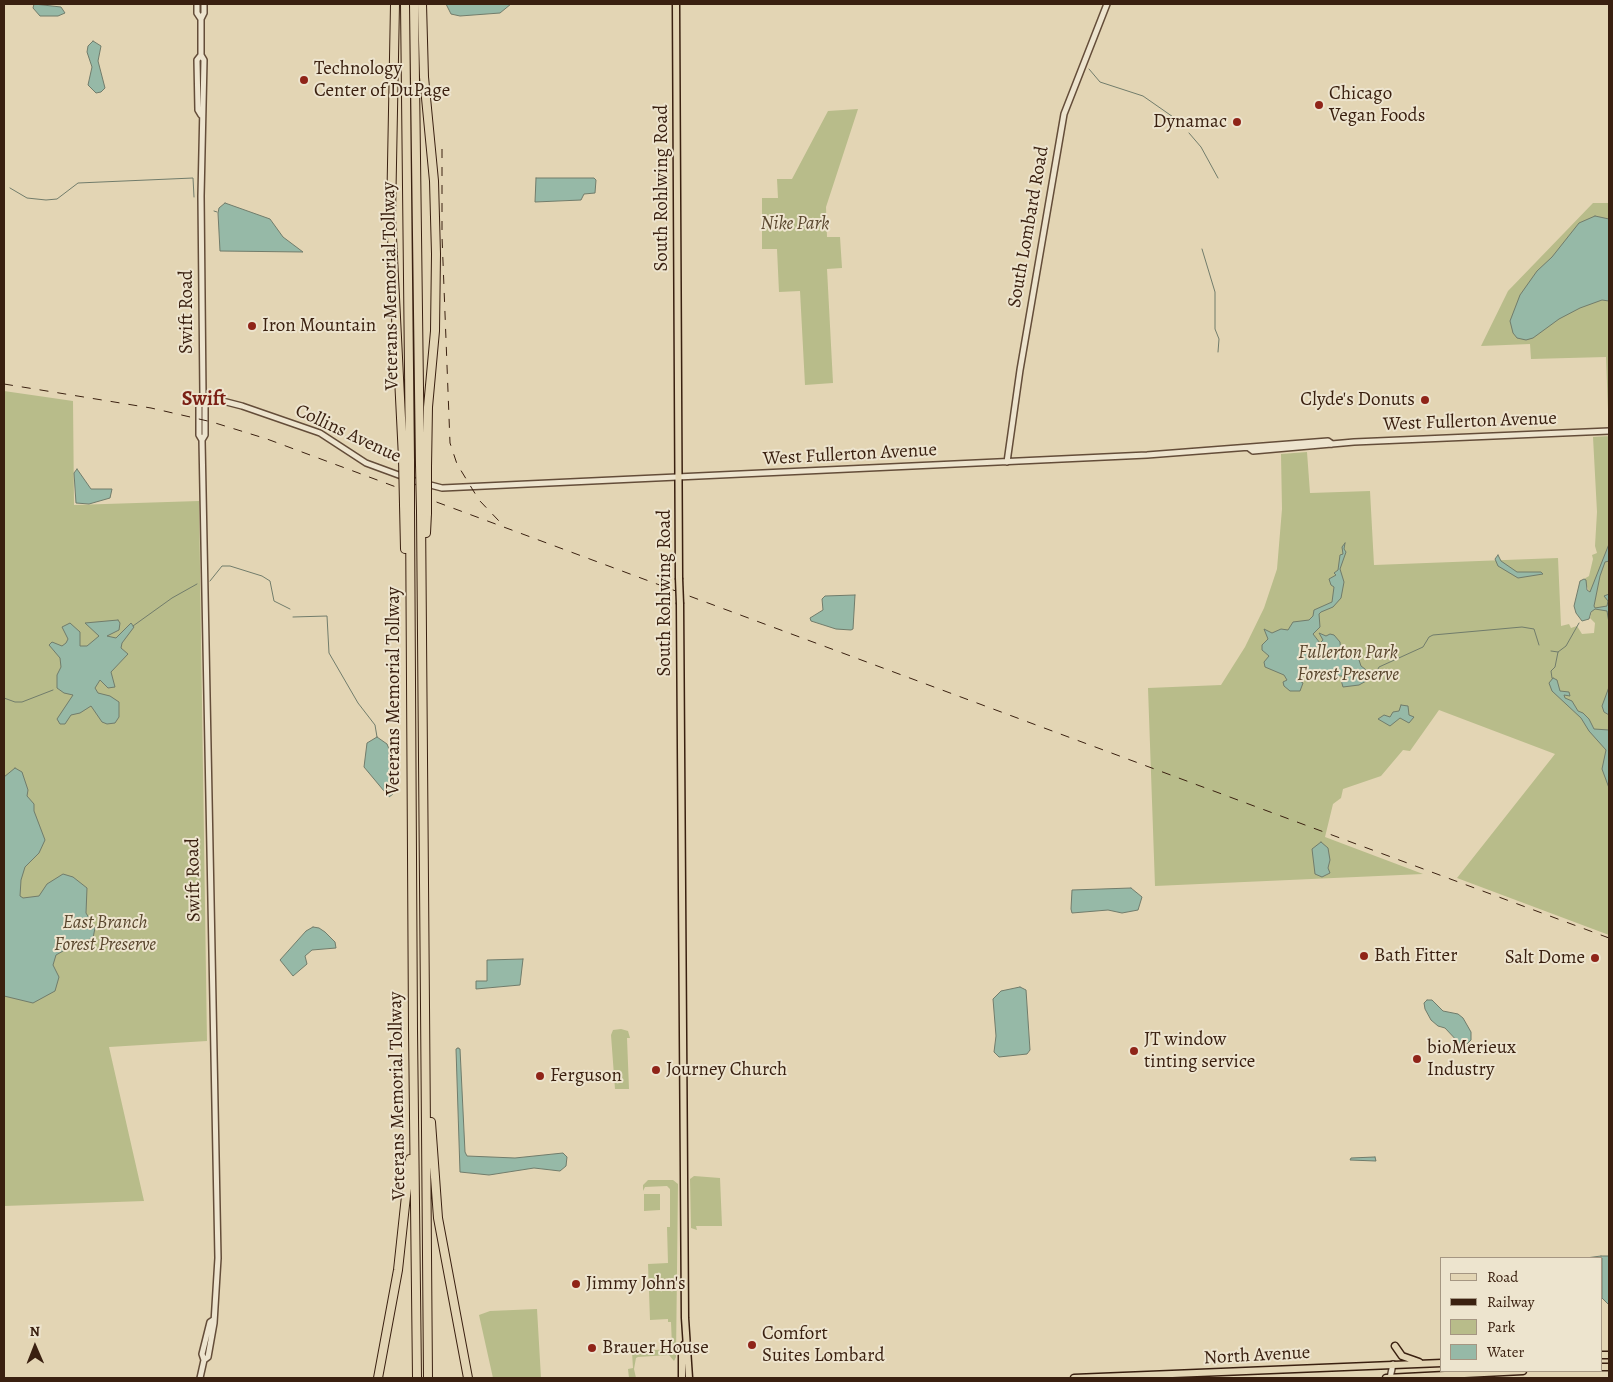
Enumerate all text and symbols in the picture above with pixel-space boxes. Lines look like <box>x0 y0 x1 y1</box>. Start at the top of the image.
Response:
place label: Technology Center of DuPage <box>314 58 450 102</box>
marker: Technology Center of DuPage <box>298 74 310 86</box>
place label: Chicago Vegan Foods <box>1329 83 1425 127</box>
marker: Chicago Vegan Foods <box>1313 99 1325 111</box>
street label: South Rohlwing Road <box>651 105 673 271</box>
place label: Dynamac <box>1153 111 1227 133</box>
marker: Dynamac <box>1231 116 1243 128</box>
street label: South Lombard Road <box>1004 144 1054 310</box>
street label: Veterans Memorial Tollway <box>378 182 404 390</box>
park label: Nike Park <box>760 213 830 235</box>
street label: Swift Road <box>176 270 198 354</box>
place label: Iron Mountain <box>262 315 376 337</box>
marker: Iron Mountain <box>246 320 258 332</box>
district label: Swift <box>182 388 226 412</box>
place label: Clyde's Donuts <box>1300 389 1415 411</box>
marker: Clyde's Donuts <box>1419 394 1431 406</box>
street label: Collins Avenue <box>292 400 404 468</box>
street label: West Fullerton Avenue <box>1383 408 1557 436</box>
street label: West Fullerton Avenue <box>763 439 937 471</box>
street label: South Rohlwing Road <box>654 510 676 676</box>
street label: Veterans Memorial Tollway <box>383 587 405 795</box>
park label: Fullerton Park Forest Preserve <box>1297 642 1399 686</box>
street label: Swift Road <box>182 838 206 922</box>
park label: East Branch Forest Preserve <box>54 912 156 956</box>
place label: Bath Fitter <box>1374 945 1457 967</box>
place label: Salt Dome <box>1505 947 1585 969</box>
marker: Bath Fitter <box>1358 950 1370 962</box>
marker: Salt Dome <box>1589 952 1601 964</box>
street label: Veterans Memorial Tollway <box>385 992 411 1200</box>
place label: JT window tinting service <box>1144 1029 1255 1073</box>
place label: bioMerieux Industry <box>1427 1037 1516 1081</box>
marker: JT window tinting service <box>1128 1045 1140 1057</box>
marker: bioMerieux Industry <box>1411 1053 1423 1065</box>
place label: Journey Church <box>666 1059 787 1081</box>
marker: Journey Church <box>650 1064 662 1076</box>
place label: Ferguson <box>550 1065 622 1087</box>
marker: Ferguson <box>534 1070 546 1082</box>
legend <box>1440 1257 1603 1372</box>
text: Road <box>1487 1267 1518 1287</box>
place label: Jimmy John's <box>586 1273 686 1295</box>
marker: Jimmy John's <box>570 1278 582 1290</box>
text: Railway <box>1487 1292 1534 1312</box>
text: Park <box>1487 1317 1515 1337</box>
north arrow <box>10 1322 60 1372</box>
text: N <box>29 1322 40 1341</box>
place label: Comfort Suites Lombard <box>762 1323 885 1367</box>
place label: Brauer House <box>602 1337 709 1359</box>
marker: Comfort Suites Lombard <box>746 1339 758 1351</box>
marker: Brauer House <box>586 1342 598 1354</box>
street label: North Avenue <box>1203 1342 1311 1370</box>
text: Water <box>1487 1342 1524 1362</box>

